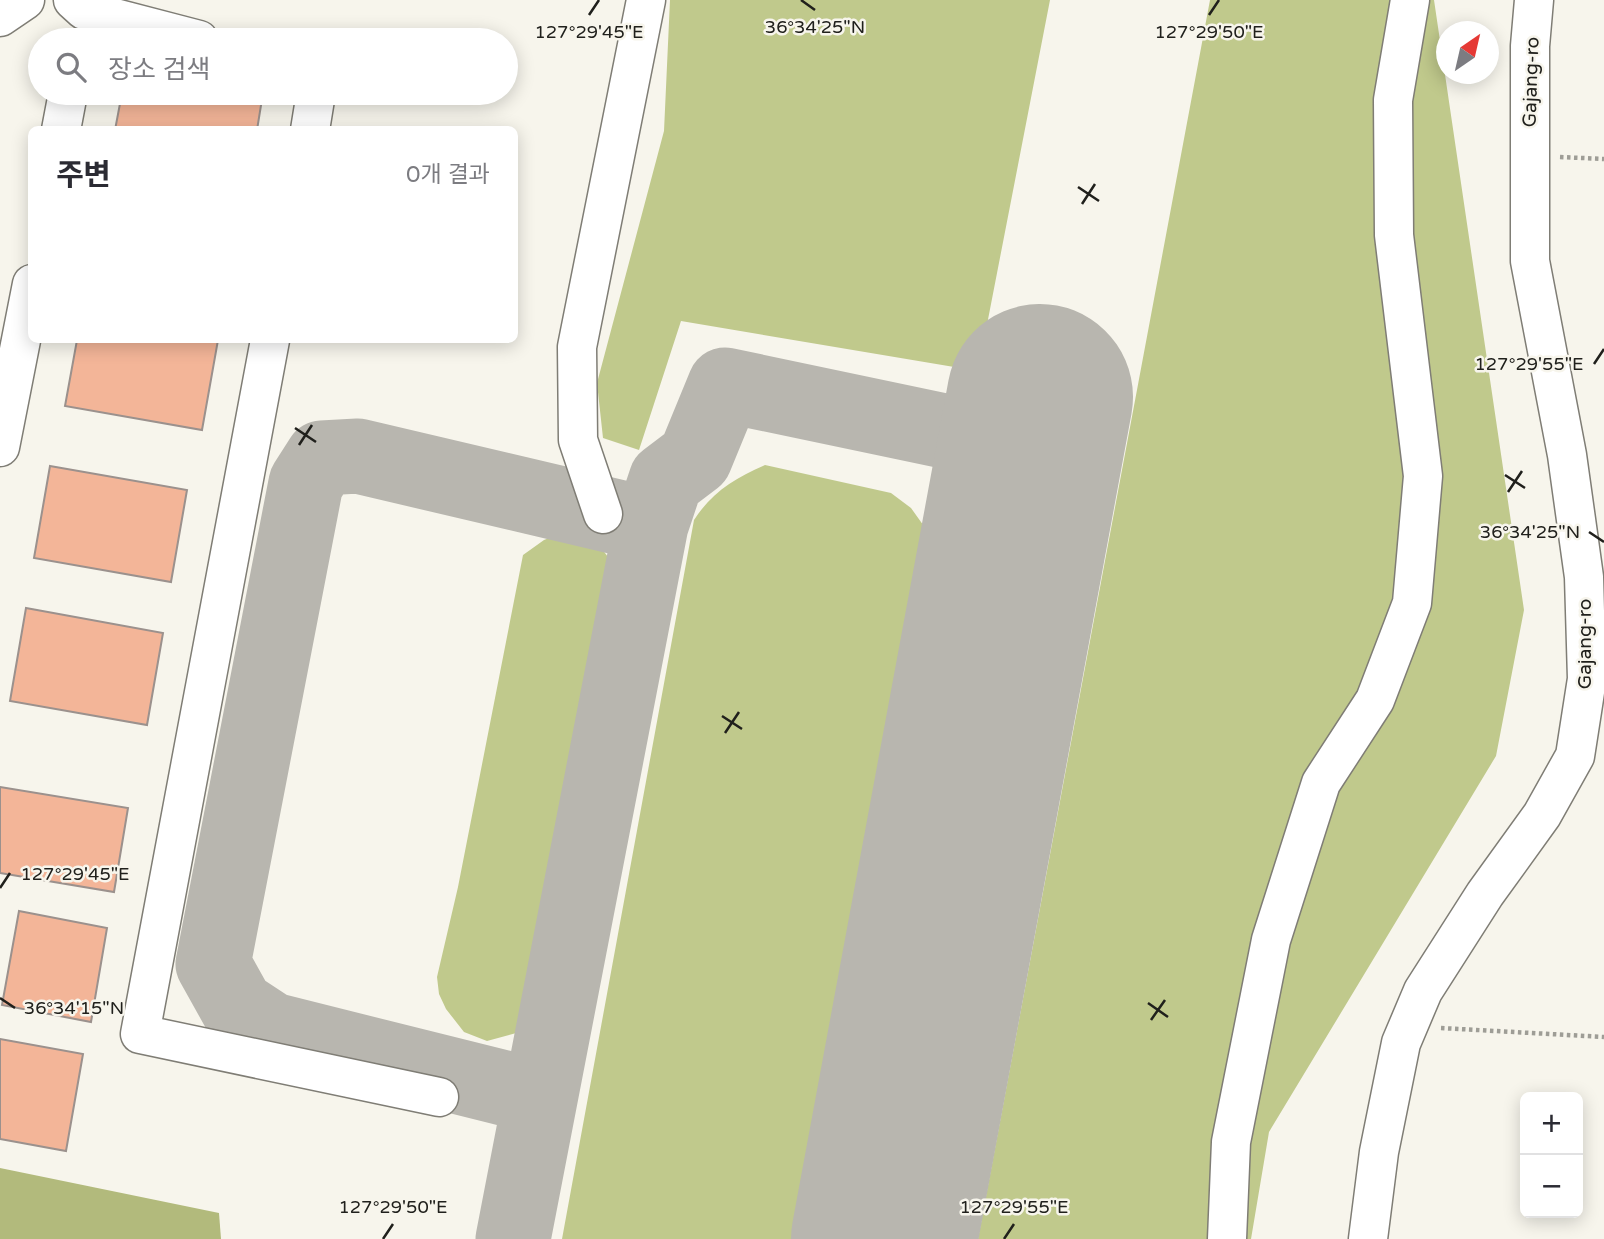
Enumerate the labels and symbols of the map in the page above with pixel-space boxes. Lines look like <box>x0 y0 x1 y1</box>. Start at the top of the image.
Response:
text: 36°34'25"N <box>765 16 865 38</box>
text: 127°29'45"E <box>534 21 644 43</box>
text: 127°29'50"E <box>1154 21 1264 43</box>
north arrow <box>1436 21 1499 84</box>
street label: Gajang-ro <box>1518 36 1544 128</box>
text: 127°29'55"E <box>1474 353 1584 375</box>
text: 36°34'25"N <box>1480 521 1580 543</box>
street label: Gajang-ro <box>1574 599 1596 689</box>
text: 127°29'45"E <box>20 863 130 885</box>
text: 36°34'15"N <box>24 997 124 1019</box>
text: 127°29'50"E <box>338 1196 448 1218</box>
text: 127°29'55"E <box>959 1196 1069 1218</box>

